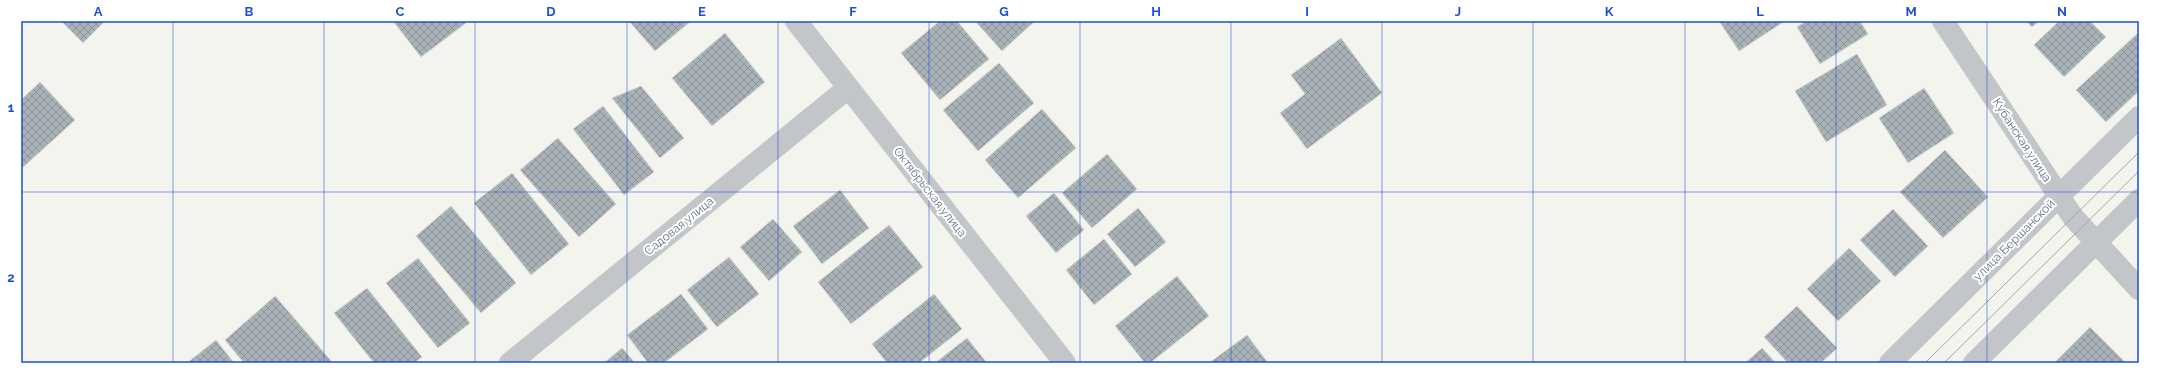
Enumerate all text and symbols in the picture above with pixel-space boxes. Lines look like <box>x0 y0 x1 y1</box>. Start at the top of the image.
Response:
text: A <box>94 4 103 19</box>
text: B <box>245 4 254 19</box>
text: C <box>396 4 405 19</box>
text: D <box>546 4 556 19</box>
text: E <box>698 4 706 19</box>
text: F <box>849 4 857 19</box>
text: G <box>999 4 1009 19</box>
text: H <box>1151 4 1161 19</box>
text: I <box>1305 4 1309 19</box>
text: J <box>1455 4 1461 19</box>
text: K <box>1605 4 1614 19</box>
text: L <box>1756 4 1764 19</box>
text: M <box>1905 4 1917 19</box>
text: N <box>2057 4 2067 19</box>
street label: Кубанская улица <box>1990 96 2054 184</box>
text: 1 <box>8 100 15 115</box>
street label: Октябрьская улица <box>891 144 969 240</box>
street label: Садовая улица <box>642 194 716 258</box>
street label: улица Бершанской <box>1970 196 2058 284</box>
text: 2 <box>7 270 15 285</box>

